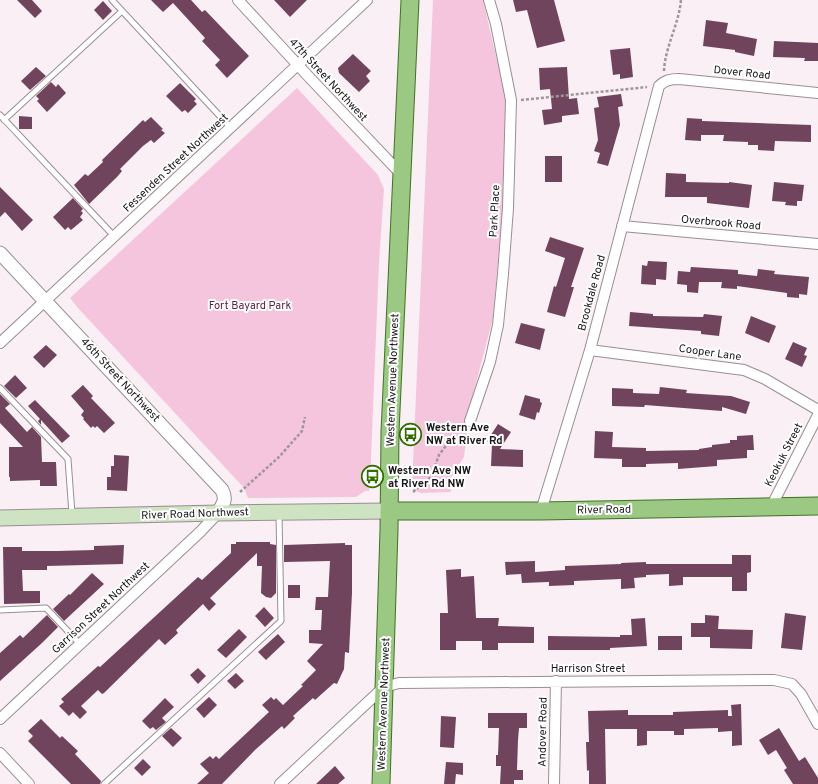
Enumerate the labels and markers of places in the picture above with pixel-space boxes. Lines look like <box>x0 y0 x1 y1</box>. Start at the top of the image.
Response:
bus stop icon: Western Ave NW at River Rd <box>398 421 424 447</box>
place label: Western Ave NW at River Rd <box>426 421 503 448</box>
bus stop icon: Western Ave NW at River Rd NW <box>360 464 386 490</box>
place label: Western Ave NW at River Rd NW <box>388 464 471 491</box>

